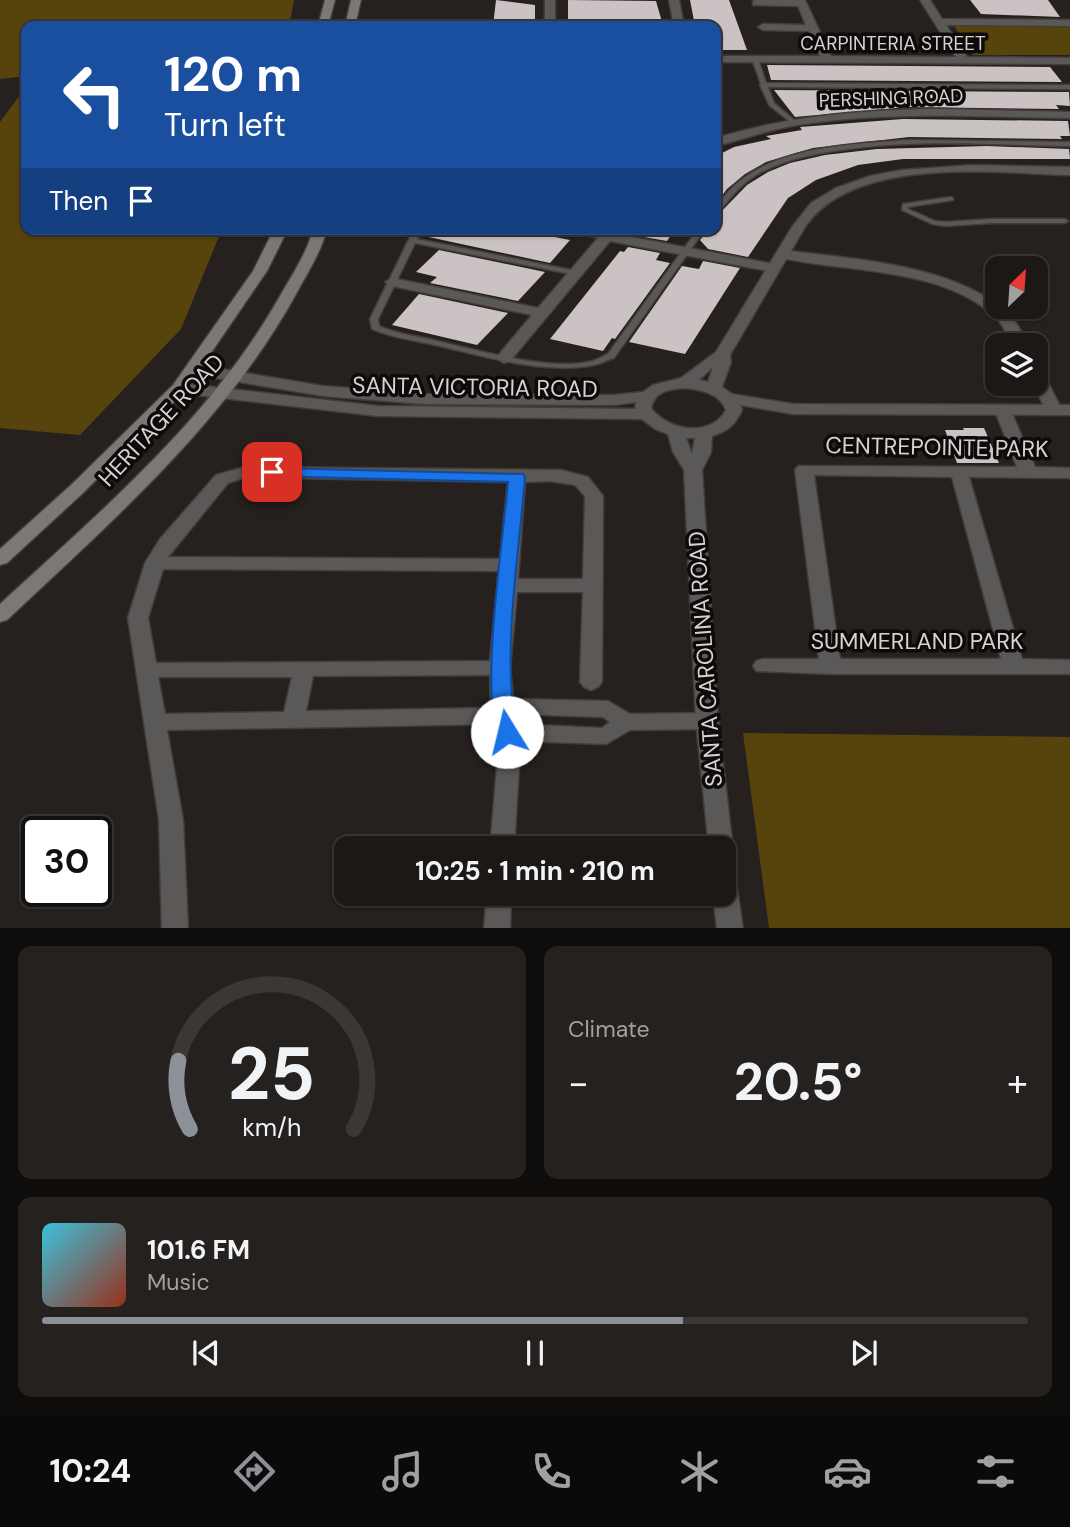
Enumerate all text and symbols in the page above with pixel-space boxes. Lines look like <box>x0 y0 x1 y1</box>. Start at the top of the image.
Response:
street label: CARPINTERIA STREET <box>800 31 986 56</box>
text: 120 m <box>164 42 302 106</box>
icon: left <box>49 49 140 140</box>
street label: PERSHING ROAD <box>818 83 964 113</box>
text: Turn left <box>164 104 286 146</box>
icon: arrive <box>122 182 160 220</box>
text: Then <box>49 184 108 218</box>
north arrow <box>985 256 1048 318</box>
map controls <box>985 256 1048 396</box>
button: layers <box>985 333 1048 396</box>
street label: HERITAGE ROAD <box>92 347 230 493</box>
street label: SANTA VICTORIA ROAD <box>352 370 598 404</box>
street label: CENTREPOINTE PARK <box>825 430 1049 464</box>
pin <box>242 442 302 502</box>
icon: arrive <box>253 453 291 491</box>
street label: SANTA CAROLINA ROAD <box>681 530 729 788</box>
street label: SUMMERLAND PARK <box>811 626 1023 656</box>
position arrow <box>470 695 544 769</box>
speed limit sign: 30 <box>21 816 112 907</box>
text: 10:25 · 1 min · 210 m <box>415 854 655 888</box>
text: Climate <box>568 1014 650 1044</box>
text: 25 <box>228 1027 316 1122</box>
text: 20.5° <box>734 1048 862 1116</box>
text: − <box>568 1058 589 1108</box>
text: + <box>1007 1058 1028 1108</box>
text: km/h <box>242 1110 302 1143</box>
text: 101.6 FM <box>147 1233 250 1267</box>
text: Music <box>147 1267 210 1297</box>
icon: previous <box>187 1334 225 1372</box>
icon: pause <box>516 1334 554 1372</box>
icon: next <box>845 1334 883 1372</box>
icon: directions <box>230 1447 279 1496</box>
icon: music <box>378 1447 427 1496</box>
icon: phone <box>527 1447 576 1496</box>
icon: climate <box>675 1447 724 1496</box>
icon: car <box>823 1447 872 1496</box>
icon: filters <box>971 1447 1020 1496</box>
text: 10:24 <box>50 1450 131 1492</box>

